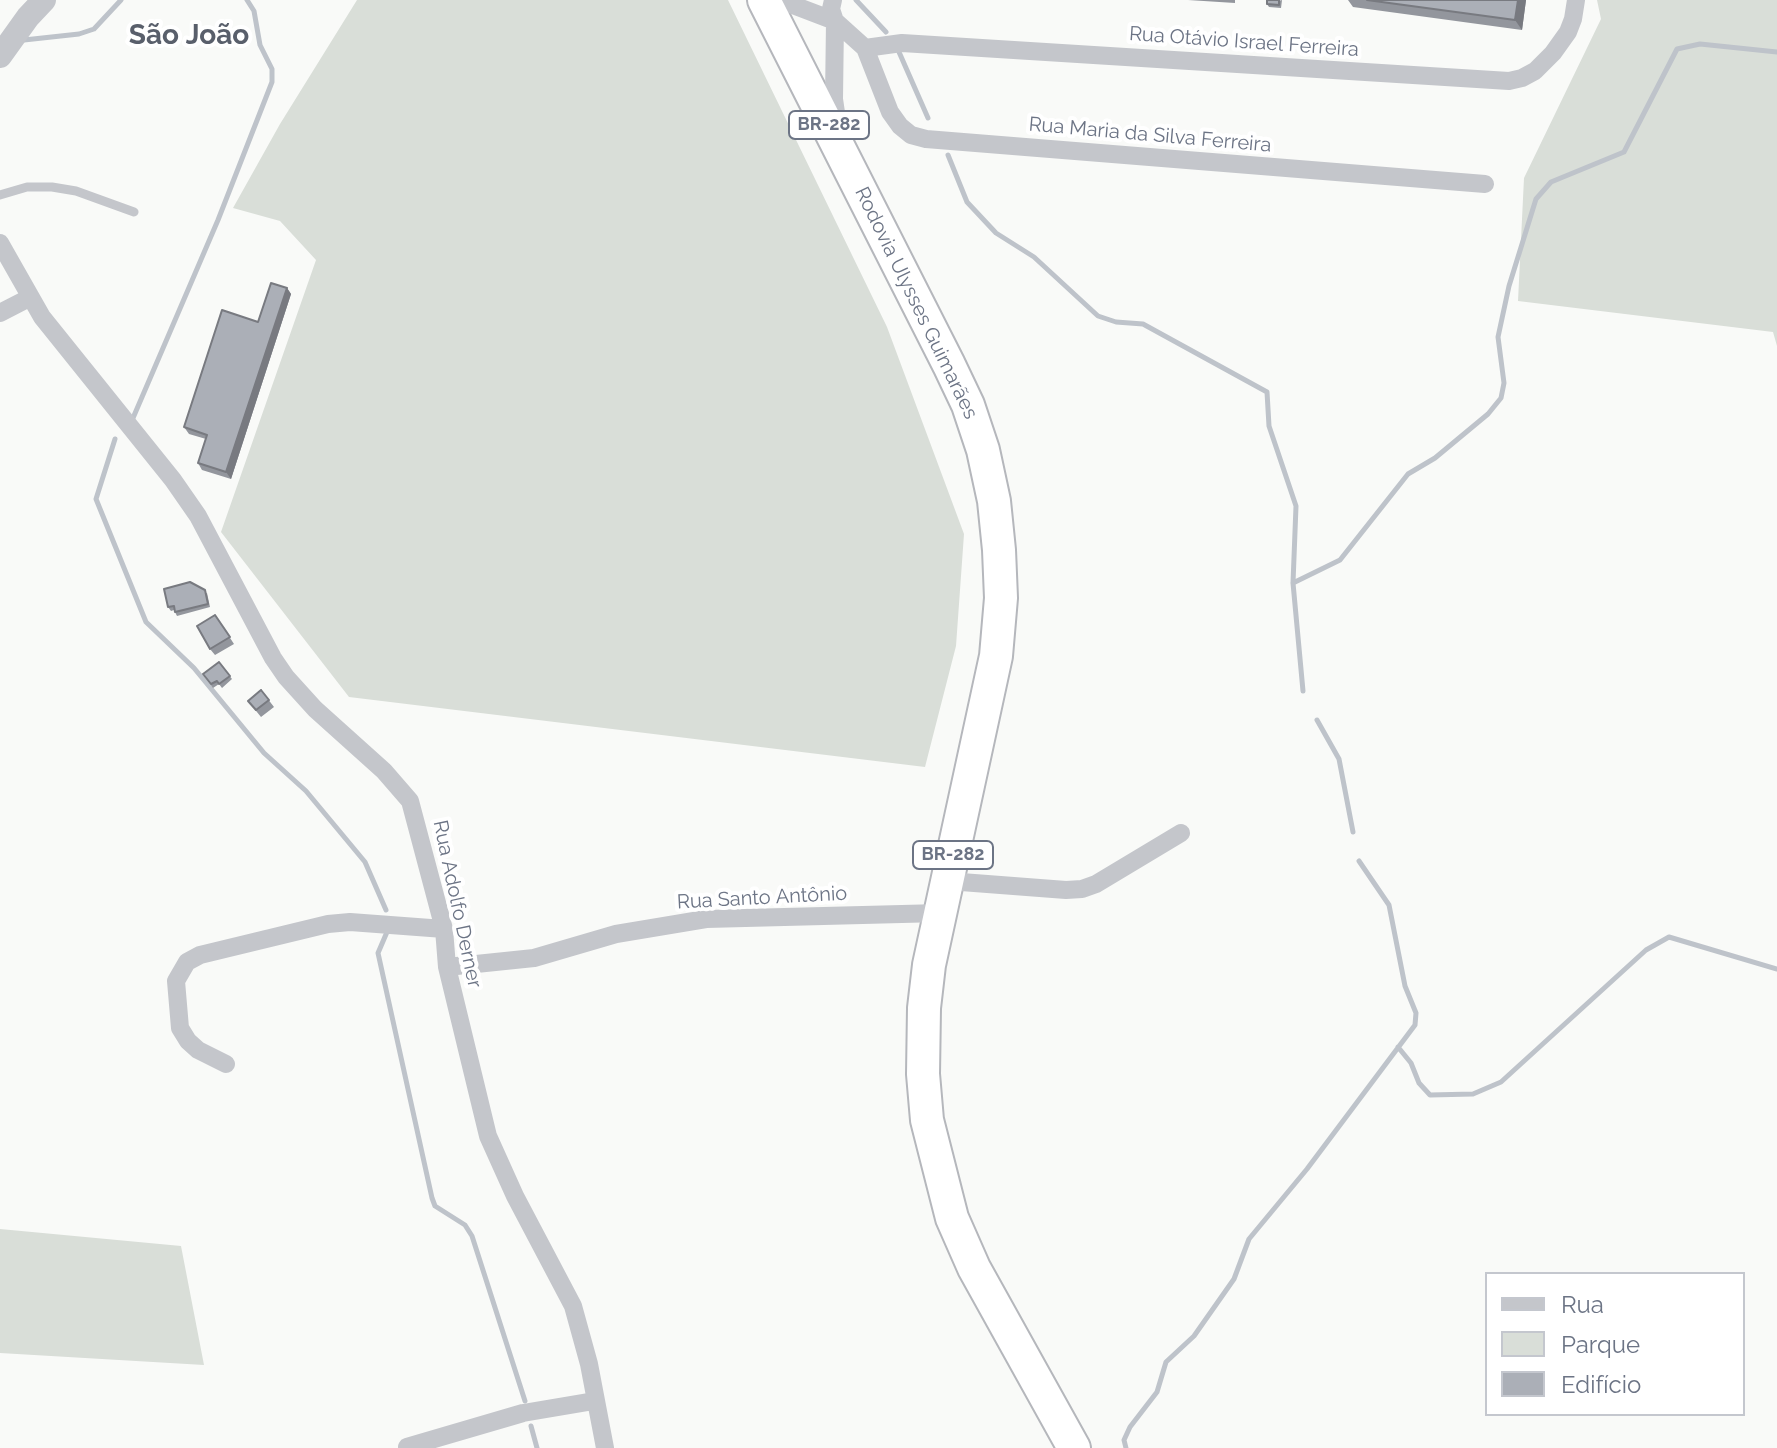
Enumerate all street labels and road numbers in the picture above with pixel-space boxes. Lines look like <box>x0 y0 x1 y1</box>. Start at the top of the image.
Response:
street label: Rua Otávio Israel Ferreira <box>1128 22 1360 62</box>
road number: BR-282 <box>789 111 869 139</box>
street label: Rua Maria da Silva Ferreira <box>1028 112 1272 158</box>
street label: Rodovia Ulysses Guimarães <box>849 183 983 423</box>
street label: Rua Adolfo Derner <box>428 818 486 990</box>
road number: BR-282 <box>913 841 993 869</box>
street label: Rua Santo Antônio <box>676 882 848 914</box>

